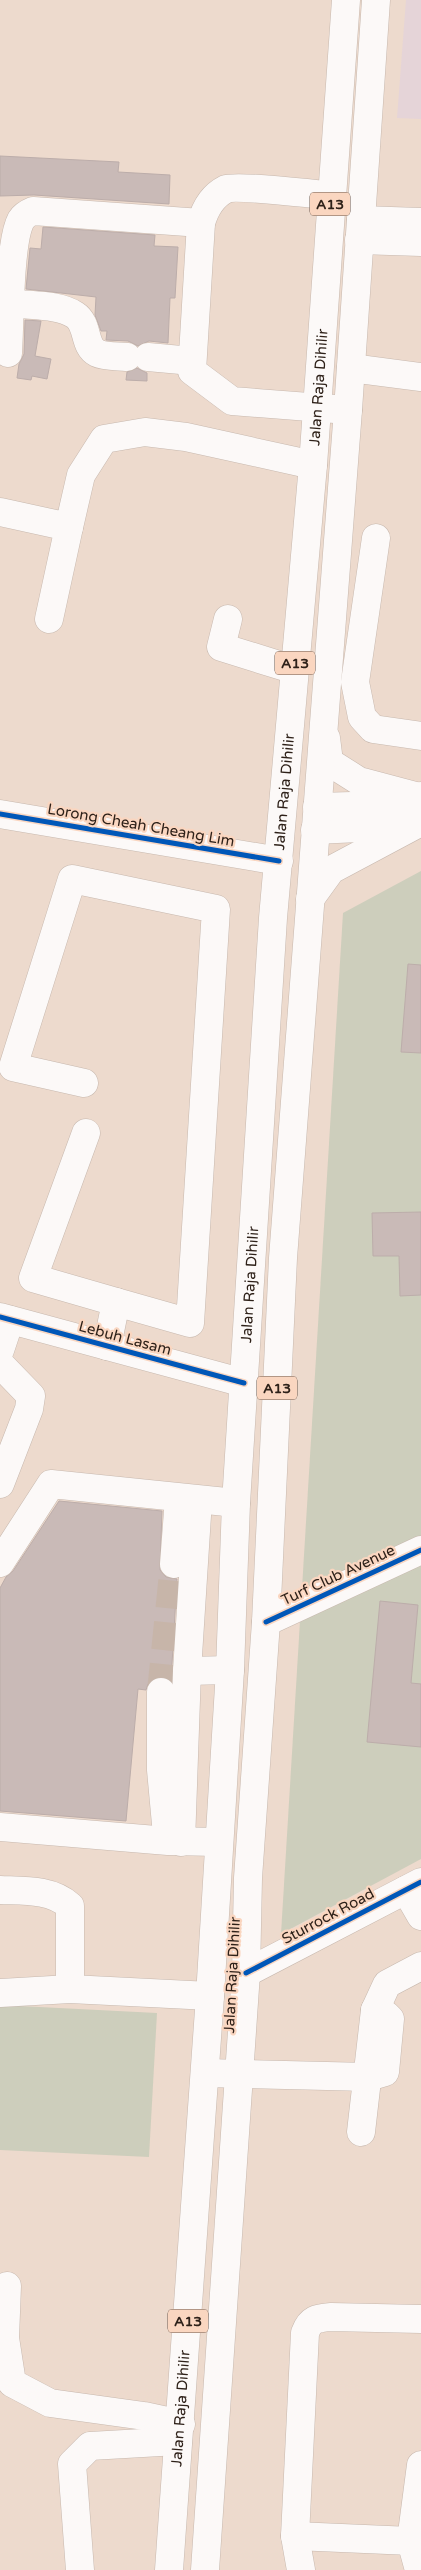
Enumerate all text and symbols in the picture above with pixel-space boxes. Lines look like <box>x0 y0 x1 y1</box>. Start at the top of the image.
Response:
road number: A13 <box>310 192 350 215</box>
street label: Jalan Raja Dihilir <box>305 328 332 446</box>
road number: A13 <box>275 651 315 674</box>
street label: Jalan Raja Dihilir <box>270 733 298 851</box>
street label: Lorong Cheah Cheang Lim <box>46 800 236 850</box>
street label: Jalan Raja Dihilir <box>237 1225 263 1344</box>
street label: Lebuh Lasam <box>77 1317 173 1359</box>
road number: A13 <box>257 1376 297 1400</box>
street label: Turf Club Avenue <box>278 1541 398 1609</box>
street label: Sturrock Road <box>279 1884 377 1948</box>
street label: Jalan Raja Dihilir <box>220 1916 244 2034</box>
road number: A13 <box>168 2310 208 2332</box>
street label: Jalan Raja Dihilir <box>167 2349 194 2467</box>

